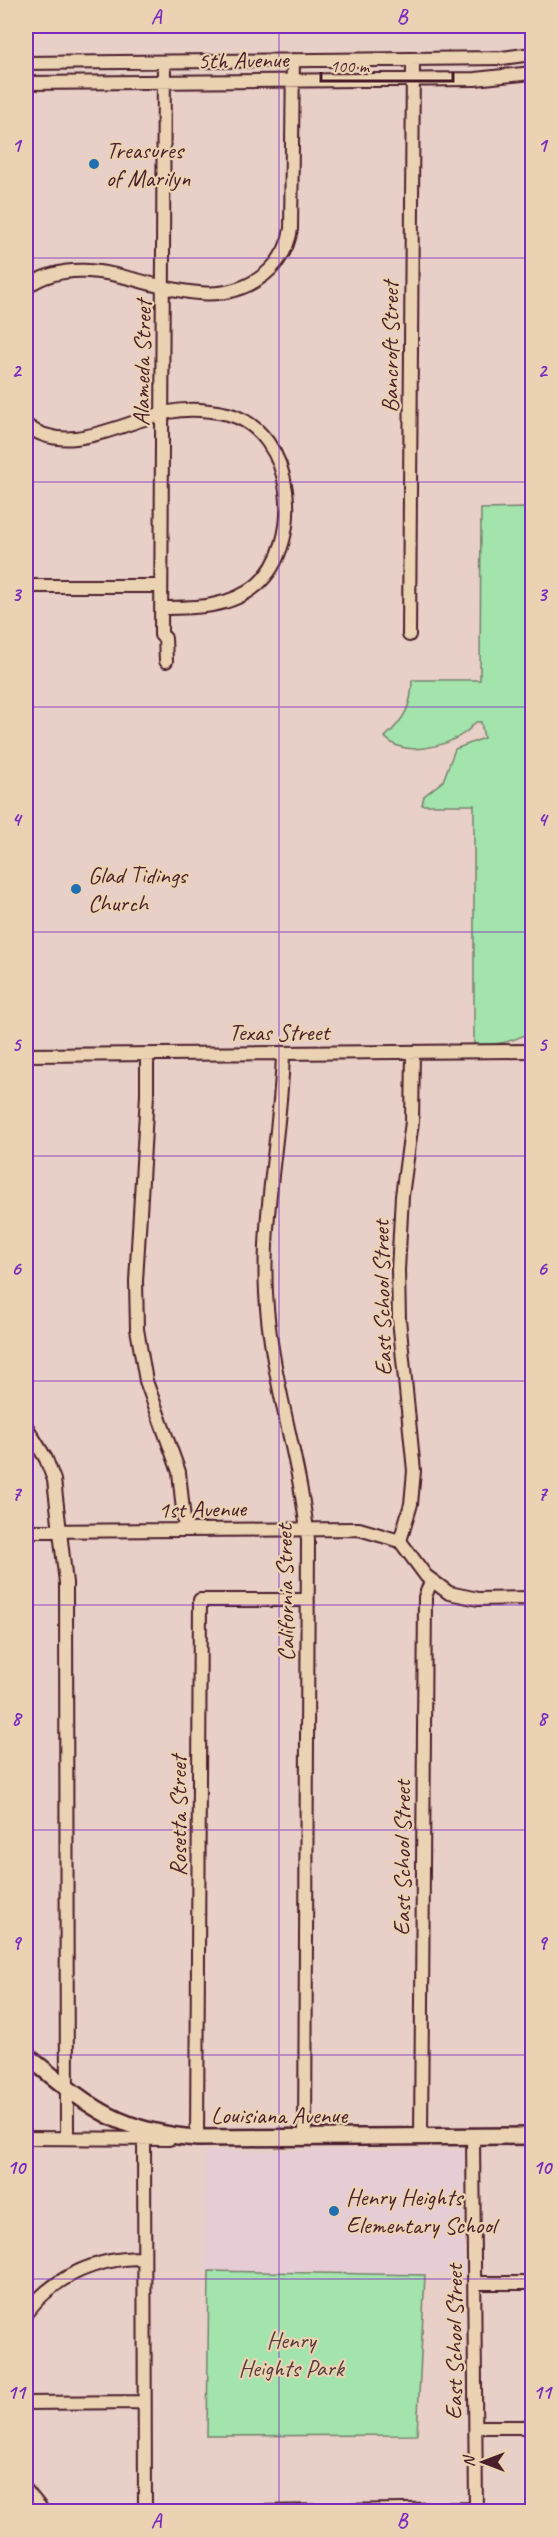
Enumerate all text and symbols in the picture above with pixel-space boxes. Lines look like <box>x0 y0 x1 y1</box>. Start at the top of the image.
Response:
text: A <box>151 4 163 29</box>
text: B <box>397 4 409 29</box>
street label: 5th Avenue <box>197 44 291 76</box>
scale bar <box>321 45 453 83</box>
text: 100 m <box>330 55 371 77</box>
text: 1 <box>12 133 23 158</box>
text: 1 <box>538 133 549 158</box>
place label: Treasures of Marilyn <box>106 135 191 193</box>
marker: Treasures of Marilyn <box>87 157 101 171</box>
street label: Bancroft Street <box>375 278 405 413</box>
street label: Alameda Street <box>126 296 158 426</box>
text: 2 <box>12 358 23 383</box>
text: 2 <box>538 358 549 383</box>
text: 3 <box>12 582 23 607</box>
text: 3 <box>538 582 549 607</box>
text: 4 <box>12 807 24 832</box>
text: 4 <box>538 807 550 832</box>
place label: Glad Tidings Church <box>88 860 188 918</box>
marker: Glad Tidings Church <box>69 882 83 896</box>
street label: Texas Street <box>229 1017 331 1047</box>
text: 5 <box>12 1032 23 1057</box>
text: 5 <box>538 1032 549 1057</box>
street label: East School Street <box>366 1218 398 1376</box>
text: 6 <box>11 1256 22 1281</box>
text: 6 <box>537 1256 548 1281</box>
text: 7 <box>12 1481 23 1506</box>
text: 7 <box>538 1481 549 1506</box>
street label: 1st Avenue <box>158 1493 248 1525</box>
street label: California Street <box>269 1522 301 1662</box>
text: 8 <box>12 1706 24 1731</box>
text: 8 <box>538 1706 550 1731</box>
street label: Rosetta Street <box>163 1752 193 1876</box>
street label: East School Street <box>387 1778 417 1936</box>
text: 9 <box>12 1930 23 1955</box>
text: 9 <box>538 1930 549 1955</box>
street label: Louisiana Avenue <box>211 2100 349 2130</box>
text: 10 <box>7 2155 27 2180</box>
text: 10 <box>533 2155 553 2180</box>
place label: Henry Heights Elementary School <box>346 2182 500 2240</box>
marker: Henry Heights Elementary School <box>327 2204 341 2218</box>
street label: East School Street <box>439 2262 469 2420</box>
park label: Henry Heights Park <box>238 2325 346 2383</box>
text: 11 <box>7 2380 27 2405</box>
text: 11 <box>533 2380 553 2405</box>
north arrow <box>453 2432 513 2492</box>
text: N <box>459 2454 479 2467</box>
text: A <box>151 2508 163 2533</box>
text: B <box>397 2508 409 2533</box>

